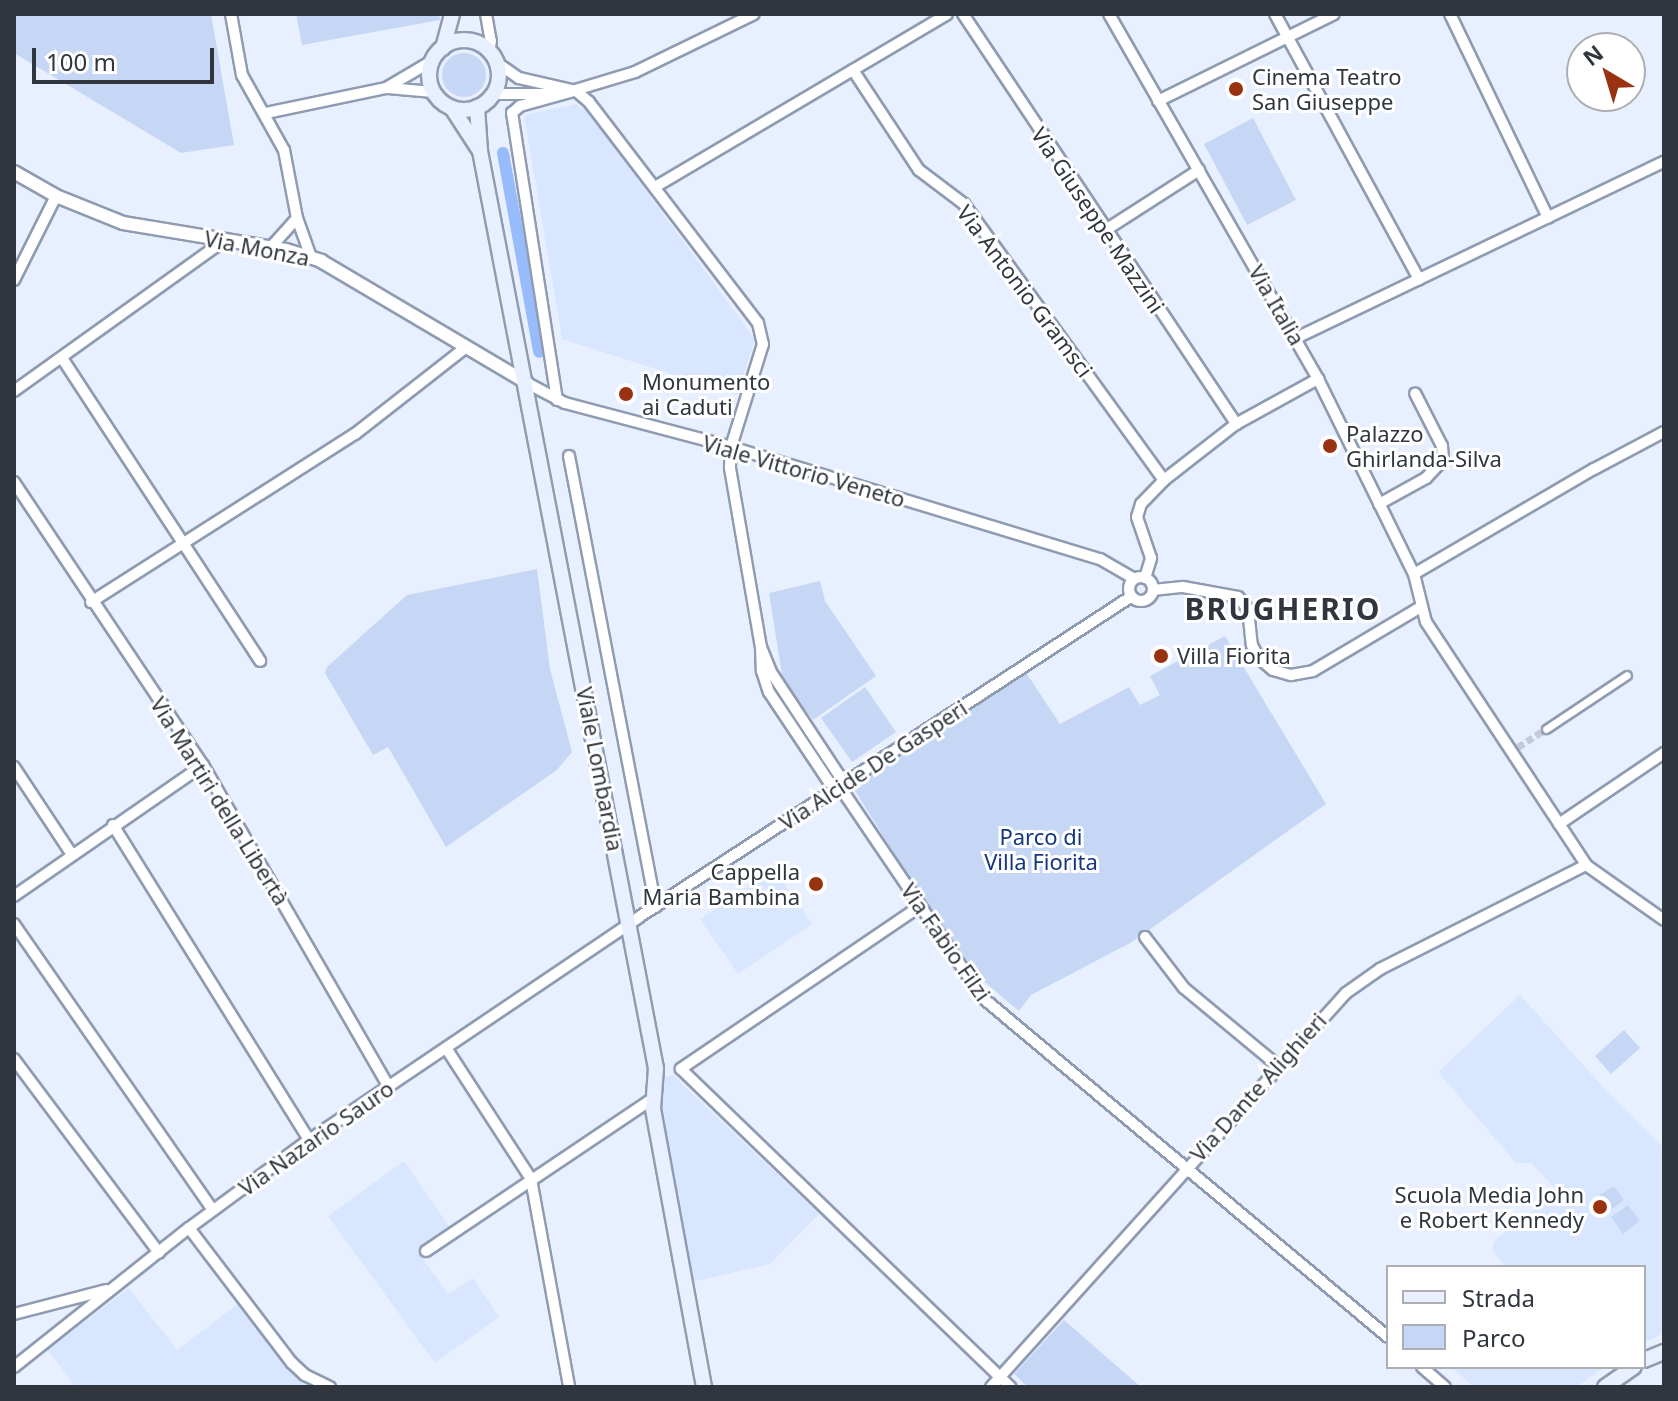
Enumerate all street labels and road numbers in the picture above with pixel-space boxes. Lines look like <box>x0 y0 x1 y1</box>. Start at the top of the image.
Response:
street label: Via Giuseppe Mazzini <box>1026 122 1170 318</box>
street label: Via Antonio Gramsci <box>952 200 1098 382</box>
street label: Via Monza <box>202 225 312 271</box>
street label: Via Italia <box>1243 260 1311 350</box>
street label: Viale Vittorio Veneto <box>700 429 908 513</box>
street label: Viale Lombardia <box>571 685 629 853</box>
street label: Via Martiri della Libertà <box>145 692 295 910</box>
street label: Via Alcide De Gasperi <box>774 694 972 836</box>
street label: Via Fabio Filzi <box>896 878 996 1006</box>
street label: Via Dante Alighieri <box>1184 1007 1332 1167</box>
street label: Via Nazario Sauro <box>234 1075 398 1201</box>

